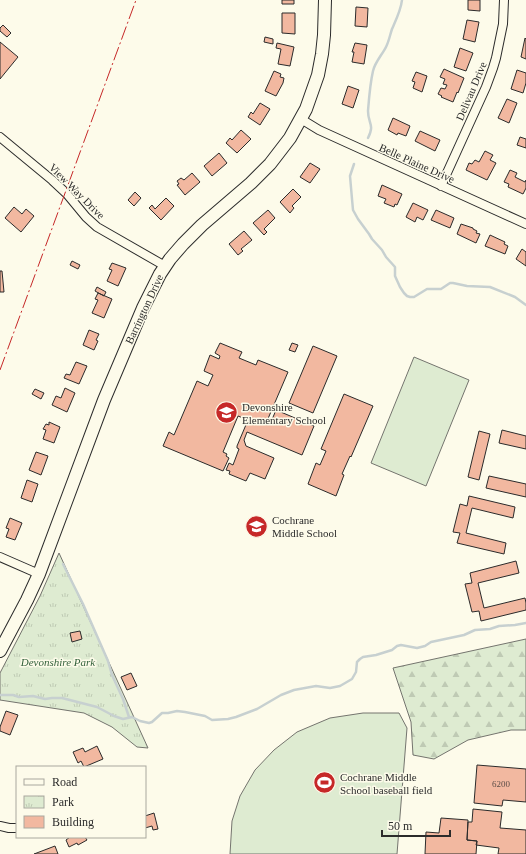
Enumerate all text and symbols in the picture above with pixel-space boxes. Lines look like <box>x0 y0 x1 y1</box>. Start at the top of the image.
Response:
street label: Delivau Drive <box>453 60 489 122</box>
street label: Belle Plaine Drive <box>377 141 457 185</box>
street label: View Way Drive <box>47 161 107 221</box>
street label: Barrington Drive <box>123 272 165 346</box>
school or university icon: Devonshire Elementary School <box>214 400 240 426</box>
place label: Devonshire Elementary School <box>242 401 326 426</box>
school or university icon: Cochrane Middle School <box>243 513 269 539</box>
place label: Cochrane Middle School <box>272 514 337 539</box>
park label: Devonshire Park <box>20 656 96 668</box>
legend <box>16 766 146 838</box>
sports icon: Cochrane Middle School baseball field <box>312 770 338 796</box>
place label: Cochrane Middle School baseball field <box>340 771 433 796</box>
text: Road <box>52 775 77 789</box>
house number: 6200 <box>492 779 511 789</box>
text: Park <box>52 795 74 809</box>
scale bar <box>382 812 450 838</box>
text: Building <box>52 815 94 829</box>
text: 50 m <box>388 819 413 833</box>

